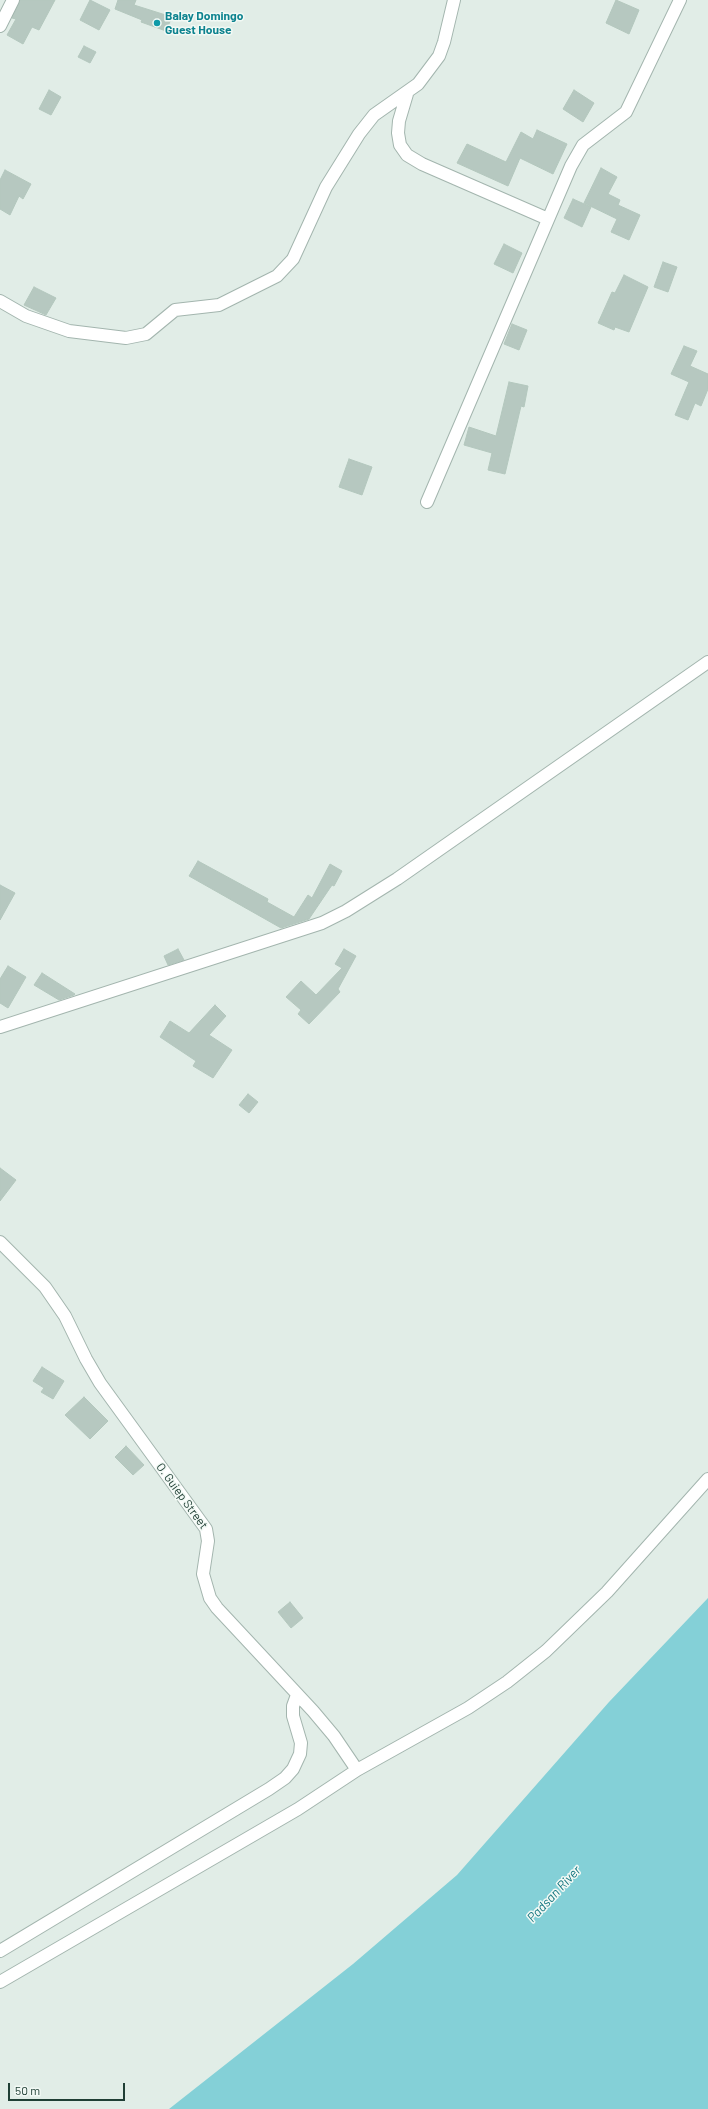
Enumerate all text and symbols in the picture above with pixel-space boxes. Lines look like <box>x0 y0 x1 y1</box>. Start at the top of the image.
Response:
place label: Balay Domingo Guest House <box>165 9 243 37</box>
marker: Balay Domingo Guest House <box>152 18 162 28</box>
street label: O. Guiep Street <box>153 1460 211 1532</box>
water label: Padsan River <box>524 1863 584 1925</box>
scale bar <box>10 2075 127 2101</box>
text: 50 m <box>15 2083 40 2097</box>

